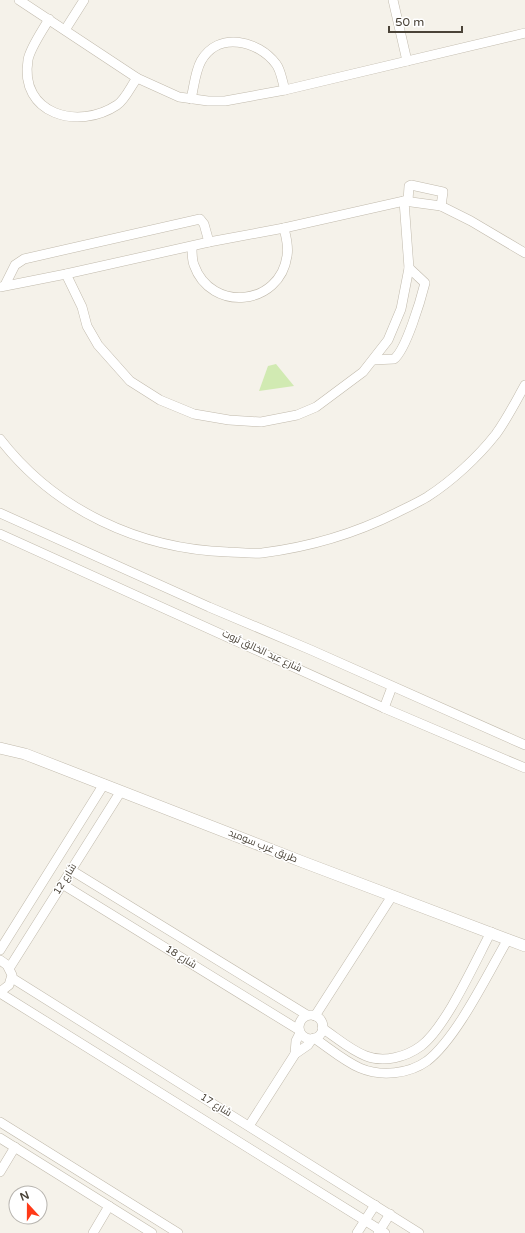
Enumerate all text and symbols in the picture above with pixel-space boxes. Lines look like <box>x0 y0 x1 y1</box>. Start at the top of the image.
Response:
scale bar <box>389 8 462 34</box>
text: 50 m <box>395 15 424 29</box>
street label: شارع عبد الخالق ثروت <box>220 627 304 675</box>
street label: طريق غرب سوميد <box>227 827 299 865</box>
street label: شارع 12 <box>51 861 79 897</box>
street label: شارع 18 <box>163 943 199 971</box>
street label: شارع 17 <box>198 1091 234 1119</box>
north arrow <box>8 1185 48 1225</box>
text: N <box>18 1188 31 1204</box>

